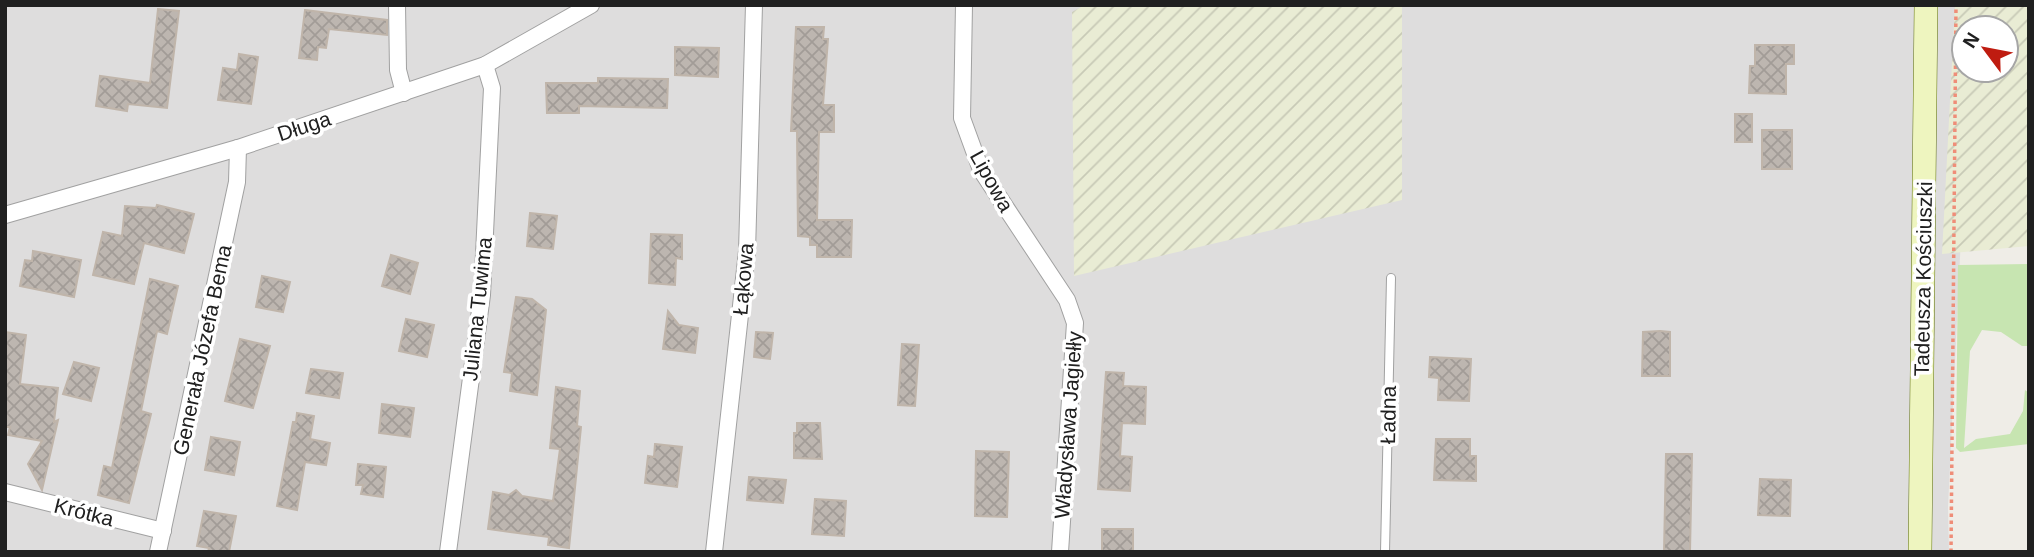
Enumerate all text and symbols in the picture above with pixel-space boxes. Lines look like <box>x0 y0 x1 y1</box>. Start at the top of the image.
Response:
north arrow <box>1950 14 2020 84</box>
text: N <box>1958 29 1984 52</box>
street label: Długa <box>274 106 334 145</box>
street label: Lipowa <box>966 146 1018 216</box>
street label: Tadeusza Kościuszki <box>1910 181 1936 377</box>
street label: Juliana Tuwima <box>458 236 496 382</box>
street label: Generała Józefa Bema <box>168 242 236 457</box>
street label: Łąkowa <box>728 242 758 316</box>
street label: Władysława Jagiełły <box>1050 330 1086 520</box>
street label: Ładna <box>1376 385 1400 444</box>
street label: Krótka <box>52 493 117 531</box>

